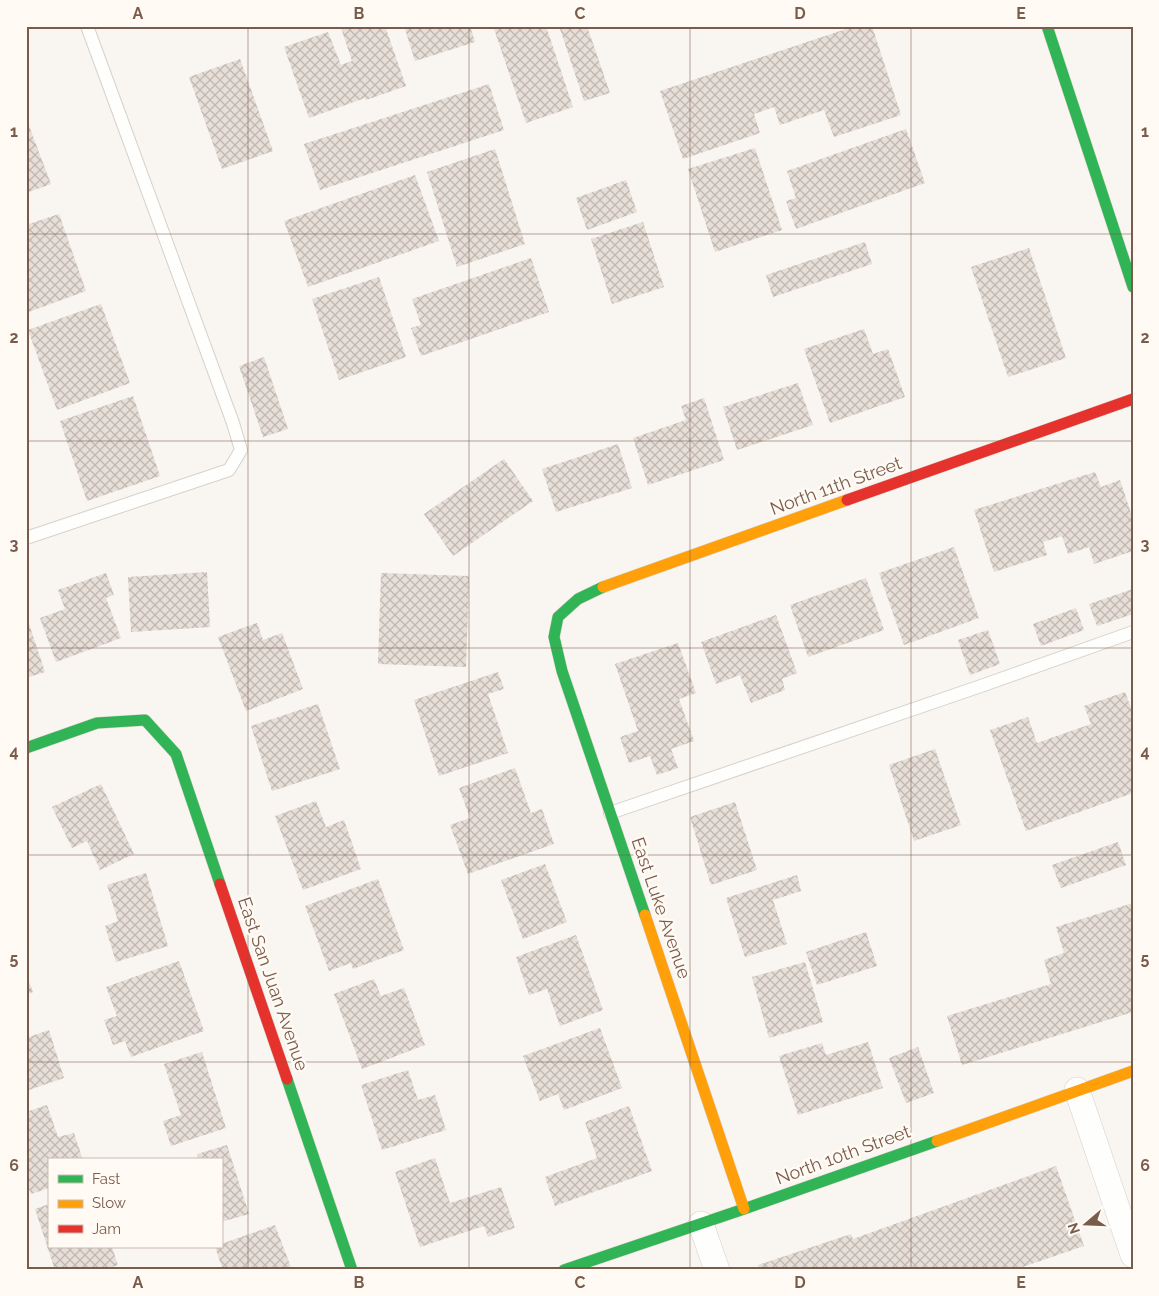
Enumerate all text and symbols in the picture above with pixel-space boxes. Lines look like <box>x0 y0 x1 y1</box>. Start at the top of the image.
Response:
text: A <box>133 4 144 23</box>
text: B <box>354 4 365 23</box>
text: C <box>575 4 586 23</box>
text: D <box>794 4 806 23</box>
text: E <box>1016 4 1026 23</box>
text: 1 <box>10 122 18 141</box>
text: 1 <box>1141 122 1149 141</box>
text: 2 <box>9 328 19 347</box>
text: 2 <box>1140 328 1150 347</box>
street label: North 11th Street <box>767 452 904 519</box>
text: 3 <box>10 535 19 554</box>
text: 3 <box>1141 535 1150 554</box>
text: 4 <box>9 742 19 761</box>
text: 4 <box>1140 742 1150 761</box>
street label: East Luke Avenue <box>627 834 696 982</box>
street label: East San Juan Avenue <box>234 894 313 1074</box>
text: 5 <box>10 949 19 968</box>
text: 5 <box>1141 949 1150 968</box>
street label: North 10th Street <box>773 1120 913 1189</box>
text: 6 <box>9 1156 19 1175</box>
text: 6 <box>1140 1156 1150 1175</box>
legend <box>48 1158 222 1248</box>
text: Fast <box>92 1170 120 1188</box>
text: Slow <box>92 1194 126 1212</box>
north arrow <box>1062 1198 1112 1248</box>
text: Jam <box>92 1220 121 1238</box>
text: N <box>1064 1221 1083 1236</box>
text: A <box>133 1273 144 1292</box>
text: B <box>354 1273 365 1292</box>
text: C <box>575 1273 586 1292</box>
text: D <box>794 1273 806 1292</box>
text: E <box>1016 1273 1026 1292</box>

